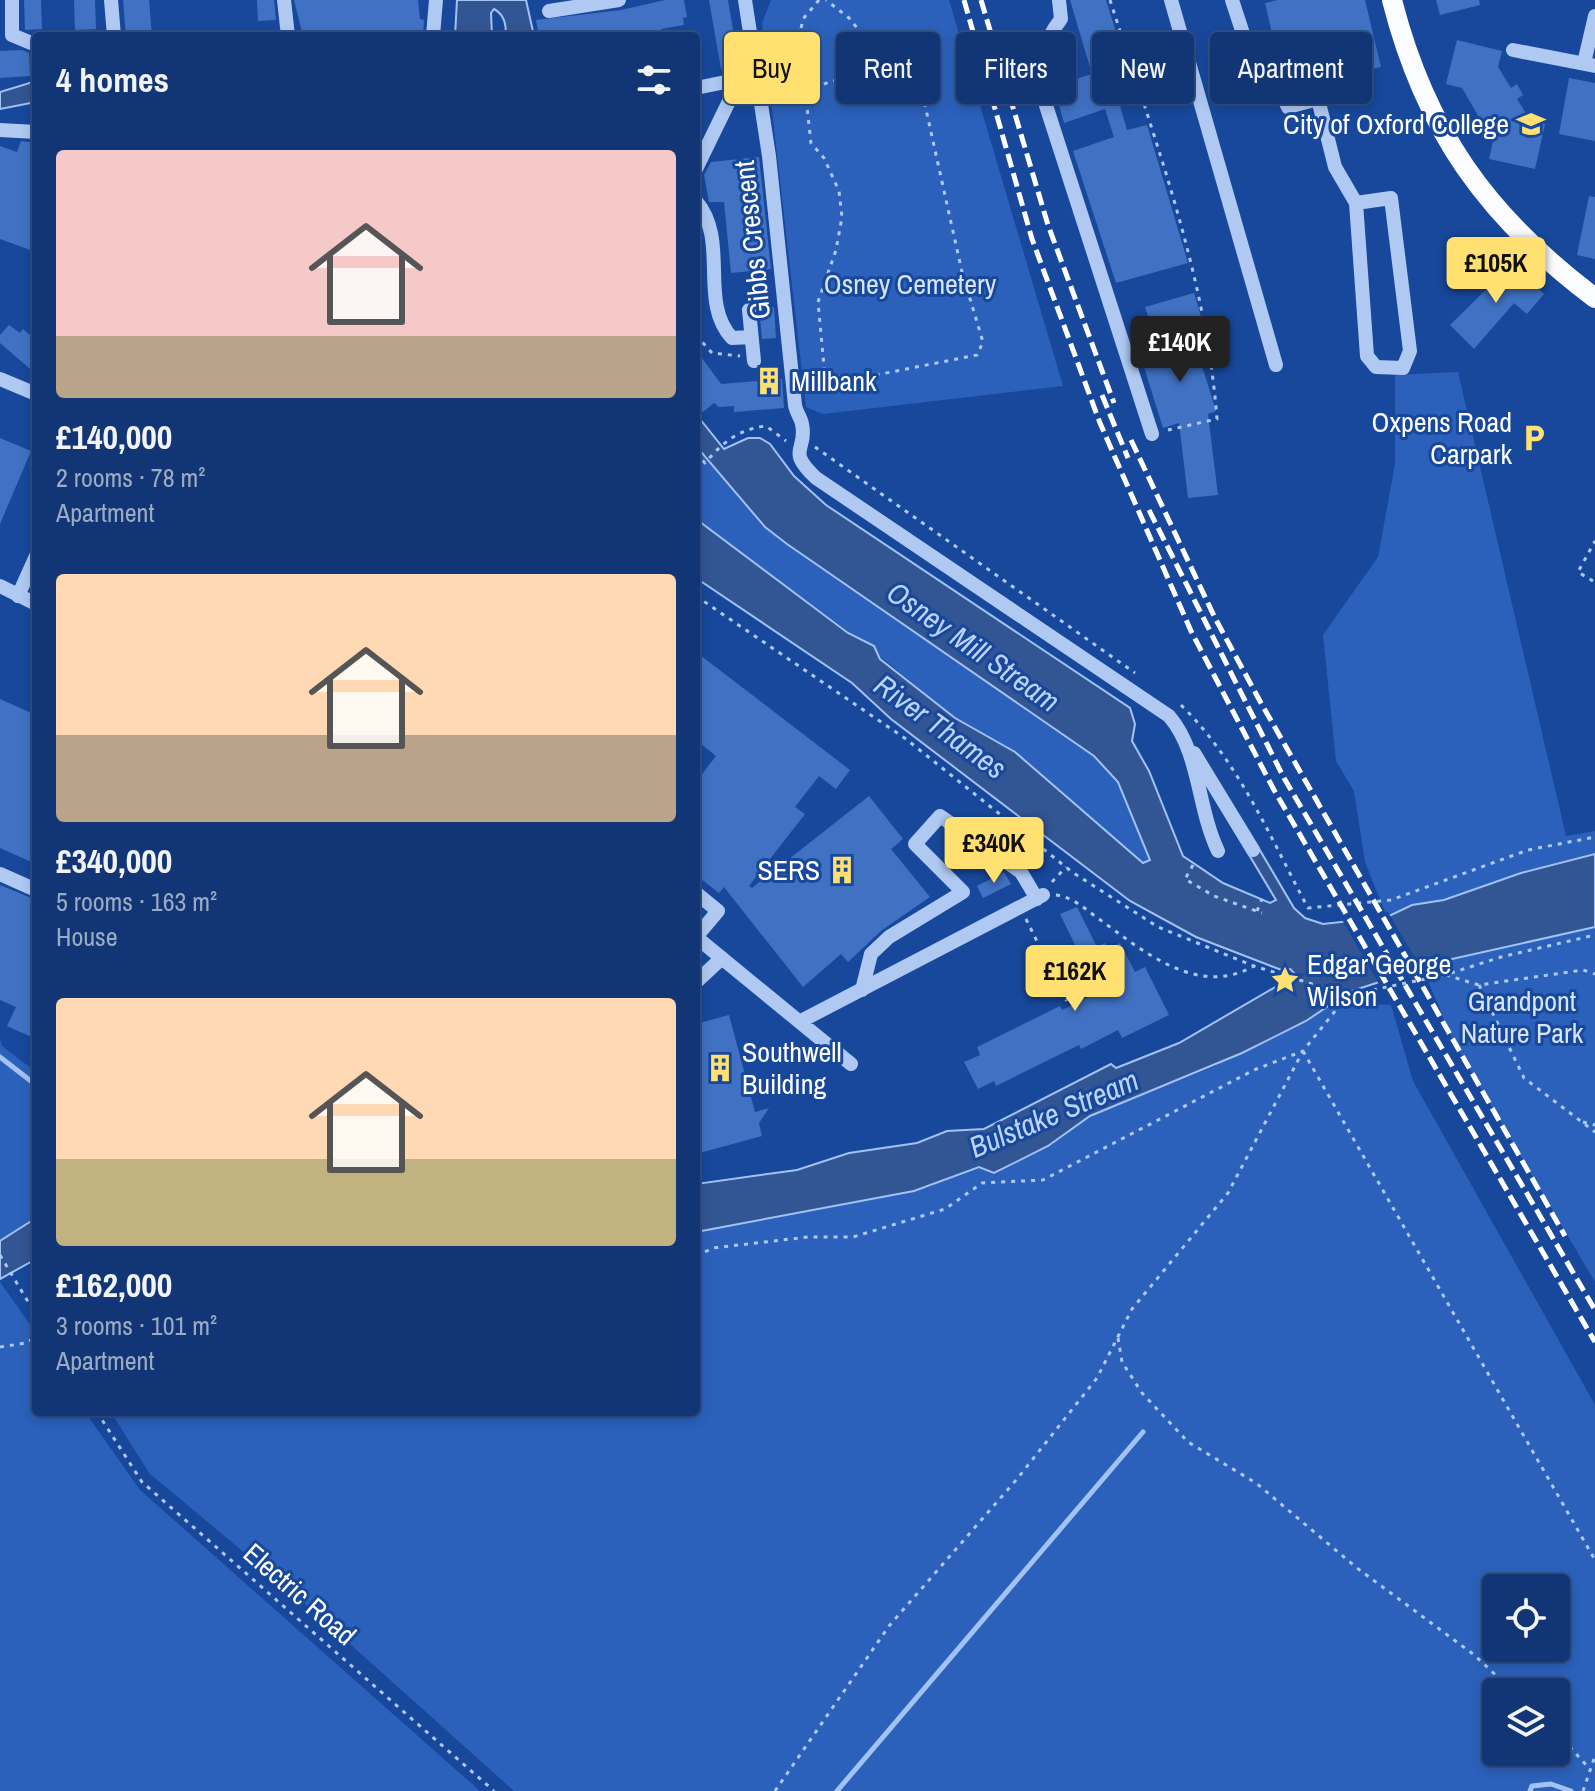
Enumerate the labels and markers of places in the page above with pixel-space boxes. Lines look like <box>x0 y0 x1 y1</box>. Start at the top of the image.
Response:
place label: City of Oxford College <box>1283 105 1509 143</box>
school or university icon: City of Oxford College <box>1516 109 1546 139</box>
pin: £105K <box>1440 237 1552 305</box>
pin: £140K <box>1124 316 1236 384</box>
place label: Millbank <box>791 362 877 400</box>
building icon: Millbank <box>754 366 784 396</box>
place label: Oxpens Road Carpark <box>1372 403 1513 473</box>
parking icon: Oxpens Road Carpark <box>1519 423 1549 453</box>
pin: £340K <box>938 817 1050 885</box>
place label: SERS <box>757 851 820 889</box>
building icon: SERS <box>827 855 857 885</box>
pin: £162K <box>1019 945 1131 1013</box>
place label: Edgar George Wilson <box>1307 945 1451 1015</box>
place icon: Edgar George Wilson <box>1270 965 1300 995</box>
place label: Southwell Building <box>742 1033 842 1103</box>
building icon: Southwell Building <box>705 1053 735 1083</box>

